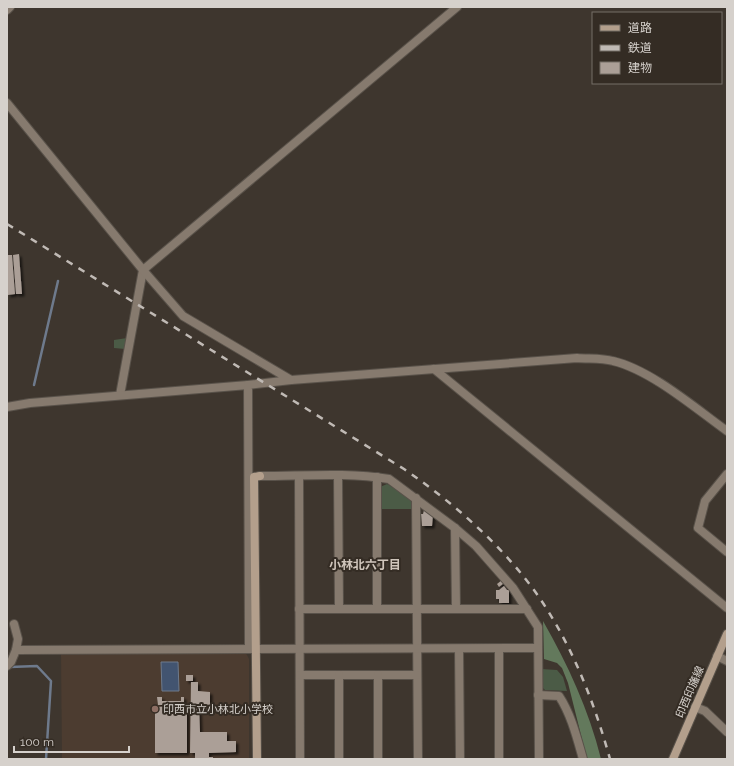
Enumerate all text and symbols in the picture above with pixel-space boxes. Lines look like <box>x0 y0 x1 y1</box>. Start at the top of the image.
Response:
legend <box>592 12 722 84</box>
text: 道路 <box>628 21 652 35</box>
text: 鉄道 <box>628 41 652 55</box>
text: 建物 <box>628 61 652 75</box>
district label: 小林北六丁目 <box>329 558 401 572</box>
street label: 印西印旛線 <box>673 664 707 720</box>
place label: 印西市立小林北小学校 <box>163 703 273 716</box>
marker: 印西市立小林北小学校 <box>150 704 160 714</box>
scale bar <box>14 728 129 754</box>
text: 100 m <box>20 735 54 749</box>

